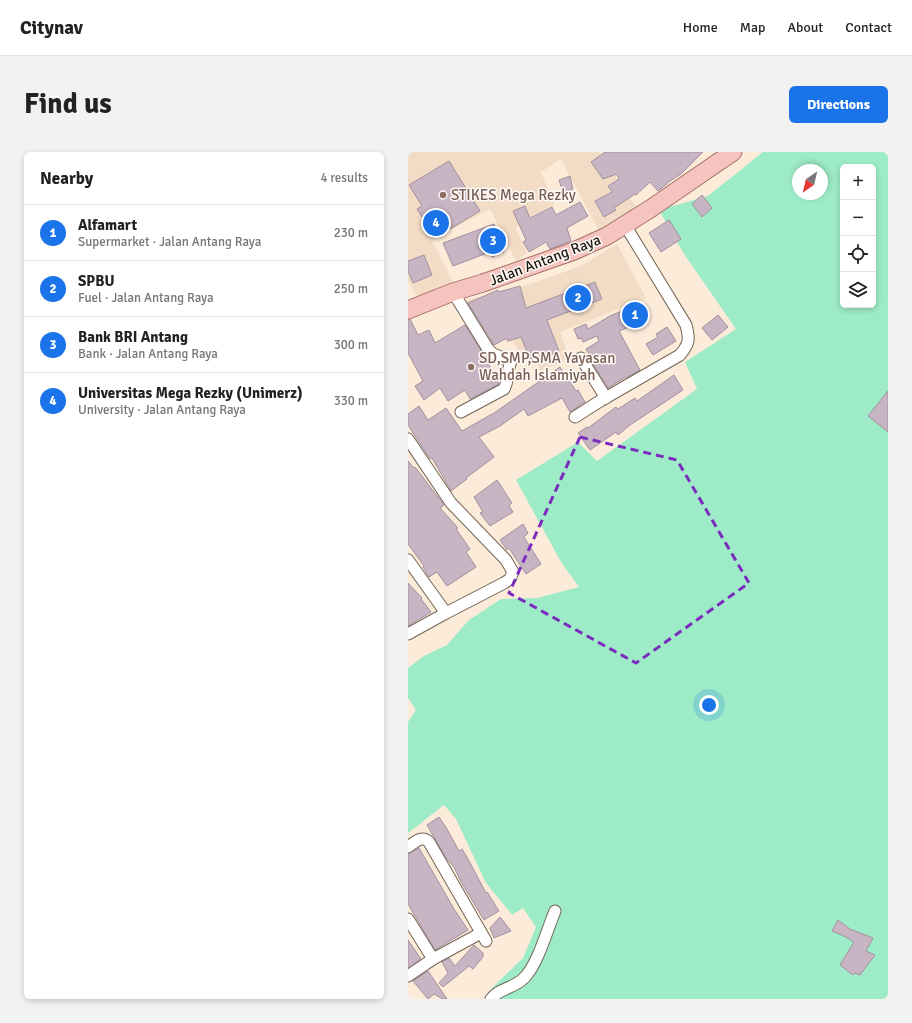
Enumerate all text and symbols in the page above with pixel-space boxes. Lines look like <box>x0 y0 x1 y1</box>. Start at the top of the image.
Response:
text: Citynav <box>20 16 83 40</box>
text: Home <box>683 19 718 36</box>
text: Map <box>740 19 765 36</box>
text: About <box>787 19 823 36</box>
text: Contact <box>845 19 892 36</box>
button: Directions <box>789 86 888 123</box>
text: Find us <box>24 87 112 121</box>
north arrow <box>792 164 828 200</box>
map controls <box>840 164 876 308</box>
button: + <box>840 164 876 200</box>
text: Nearby <box>40 168 93 189</box>
text: 4 results <box>320 170 368 186</box>
place label: STIKES Mega Rezky <box>451 186 576 204</box>
marker: STIKES Mega Rezky <box>438 190 448 200</box>
button: − <box>840 200 876 236</box>
pin: 4 <box>423 208 449 238</box>
text: Alfamart <box>78 216 137 234</box>
text: 1 <box>49 225 57 241</box>
text: 230 m <box>334 225 368 241</box>
pin: 3 <box>480 226 506 256</box>
street label: Jalan Antang Raya <box>487 230 603 290</box>
text: Supermarket · Jalan Antang Raya <box>78 234 261 250</box>
button: locate <box>840 236 876 272</box>
text: SPBU <box>78 272 115 290</box>
button: layers <box>840 272 876 308</box>
text: 2 <box>49 281 57 297</box>
text: 250 m <box>334 281 368 297</box>
pin: 2 <box>565 283 591 313</box>
text: Fuel · Jalan Antang Raya <box>78 290 214 306</box>
pin: 1 <box>622 300 648 330</box>
text: Bank BRI Antang <box>78 328 188 346</box>
text: 3 <box>49 337 57 353</box>
text: 300 m <box>334 337 368 353</box>
text: Bank · Jalan Antang Raya <box>78 346 218 362</box>
place label: SD,SMP,SMA Yayasan Wahdah Islamiyah <box>479 349 615 384</box>
marker: SD,SMP,SMA Yayasan Wahdah Islamiyah <box>466 362 476 372</box>
text: Universitas Mega Rezky (Unimerz) <box>78 384 303 402</box>
text: 4 <box>49 393 57 409</box>
text: 330 m <box>334 393 368 409</box>
text: University · Jalan Antang Raya <box>78 402 246 418</box>
your location <box>699 695 719 715</box>

